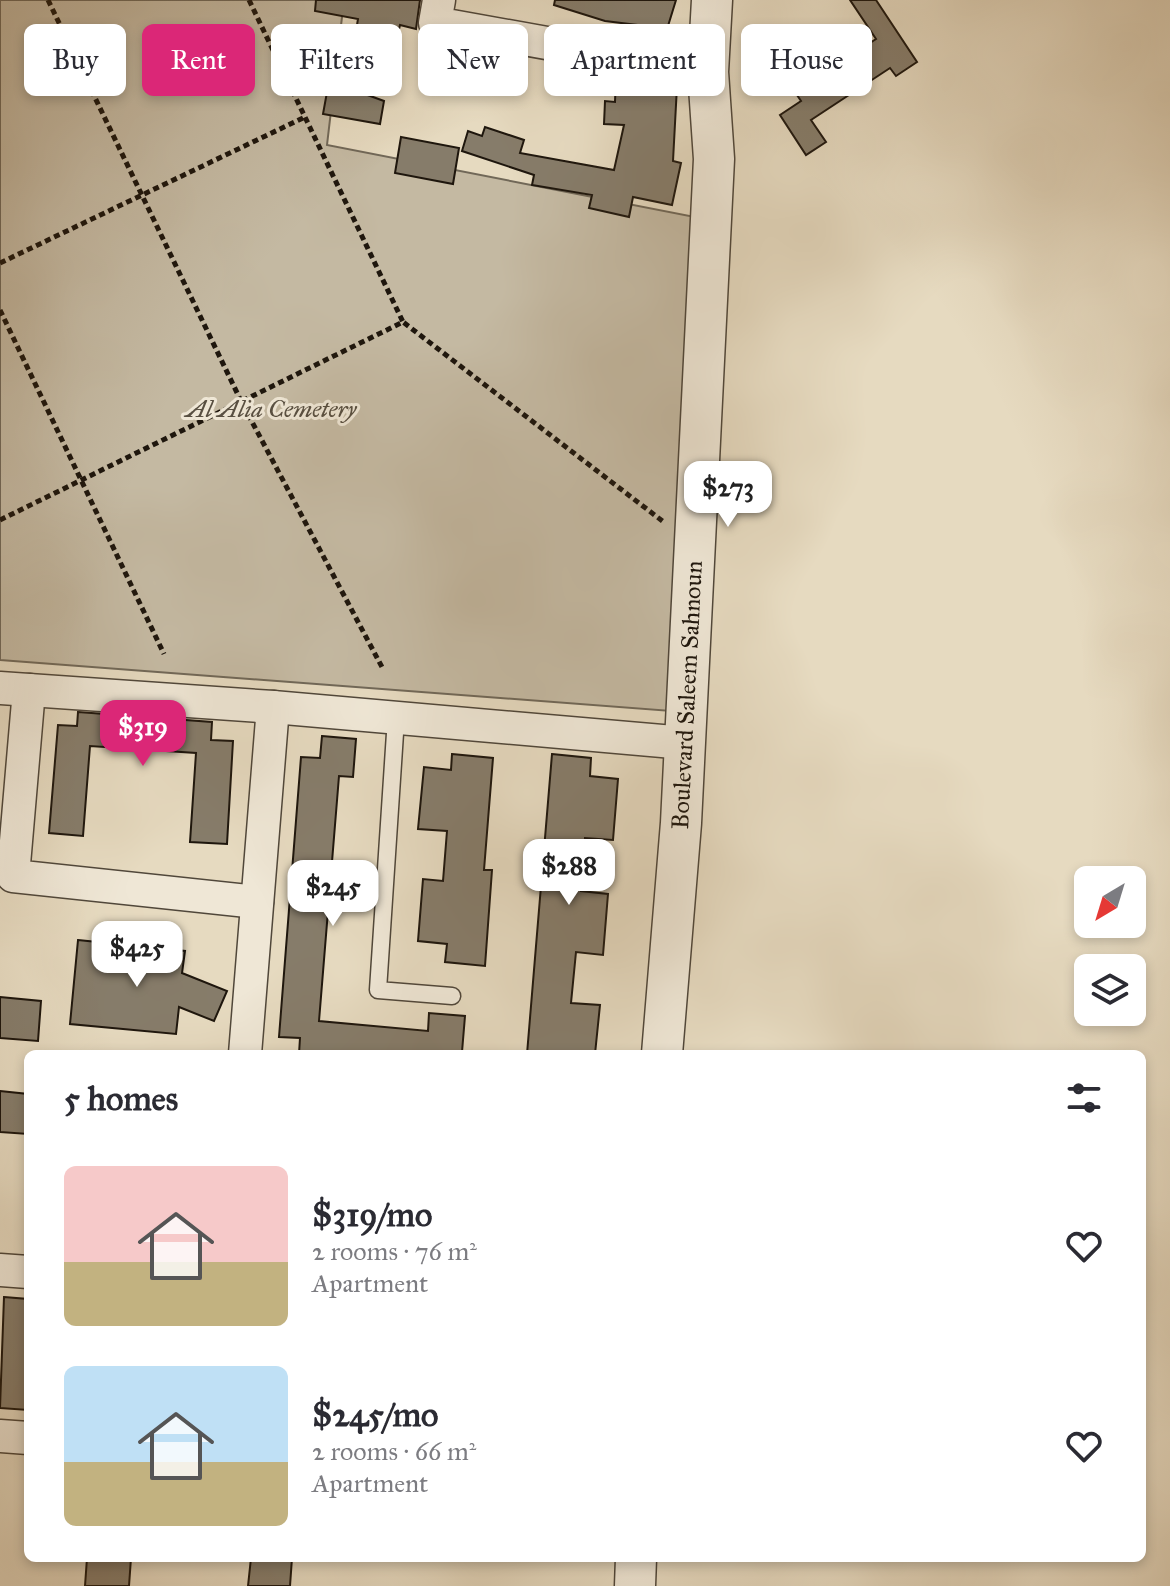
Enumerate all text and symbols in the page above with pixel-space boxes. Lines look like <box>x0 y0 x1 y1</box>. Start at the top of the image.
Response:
chip: Buy <box>24 24 126 96</box>
chip: Rent <box>142 24 255 96</box>
chip: Filters <box>271 24 402 96</box>
chip: New <box>418 24 528 96</box>
chip: Apartment <box>544 24 725 96</box>
chip: House <box>741 24 872 96</box>
park label: Al Alia Cemetery <box>183 394 357 424</box>
pin: $273 <box>681 461 775 529</box>
text: $273 <box>702 471 754 503</box>
street label: Boulevard Saleem Sahnoun <box>665 560 709 830</box>
pin: $319 <box>96 700 190 768</box>
text: $319 <box>118 710 168 742</box>
pin: $288 <box>522 839 616 907</box>
text: $288 <box>541 849 597 881</box>
pin: $245 <box>286 860 380 928</box>
north arrow <box>1074 866 1146 938</box>
map controls <box>1074 866 1146 1026</box>
text: $245 <box>306 870 361 902</box>
pin: $425 <box>90 921 184 989</box>
text: $425 <box>110 931 164 963</box>
button: layers <box>1074 954 1146 1026</box>
icon: filters <box>1062 1076 1106 1120</box>
text: 5 homes <box>64 1078 178 1119</box>
text: $319/mo <box>312 1194 432 1235</box>
icon: home <box>128 1198 224 1294</box>
icon: heart <box>1062 1224 1106 1268</box>
text: 2 rooms · 76 m² <box>312 1235 477 1267</box>
text: Apartment <box>312 1267 428 1299</box>
text: $245/mo <box>312 1394 438 1435</box>
icon: home <box>128 1398 224 1494</box>
icon: heart <box>1062 1424 1106 1468</box>
text: 2 rooms · 66 m² <box>312 1435 476 1467</box>
text: Apartment <box>312 1467 428 1499</box>

